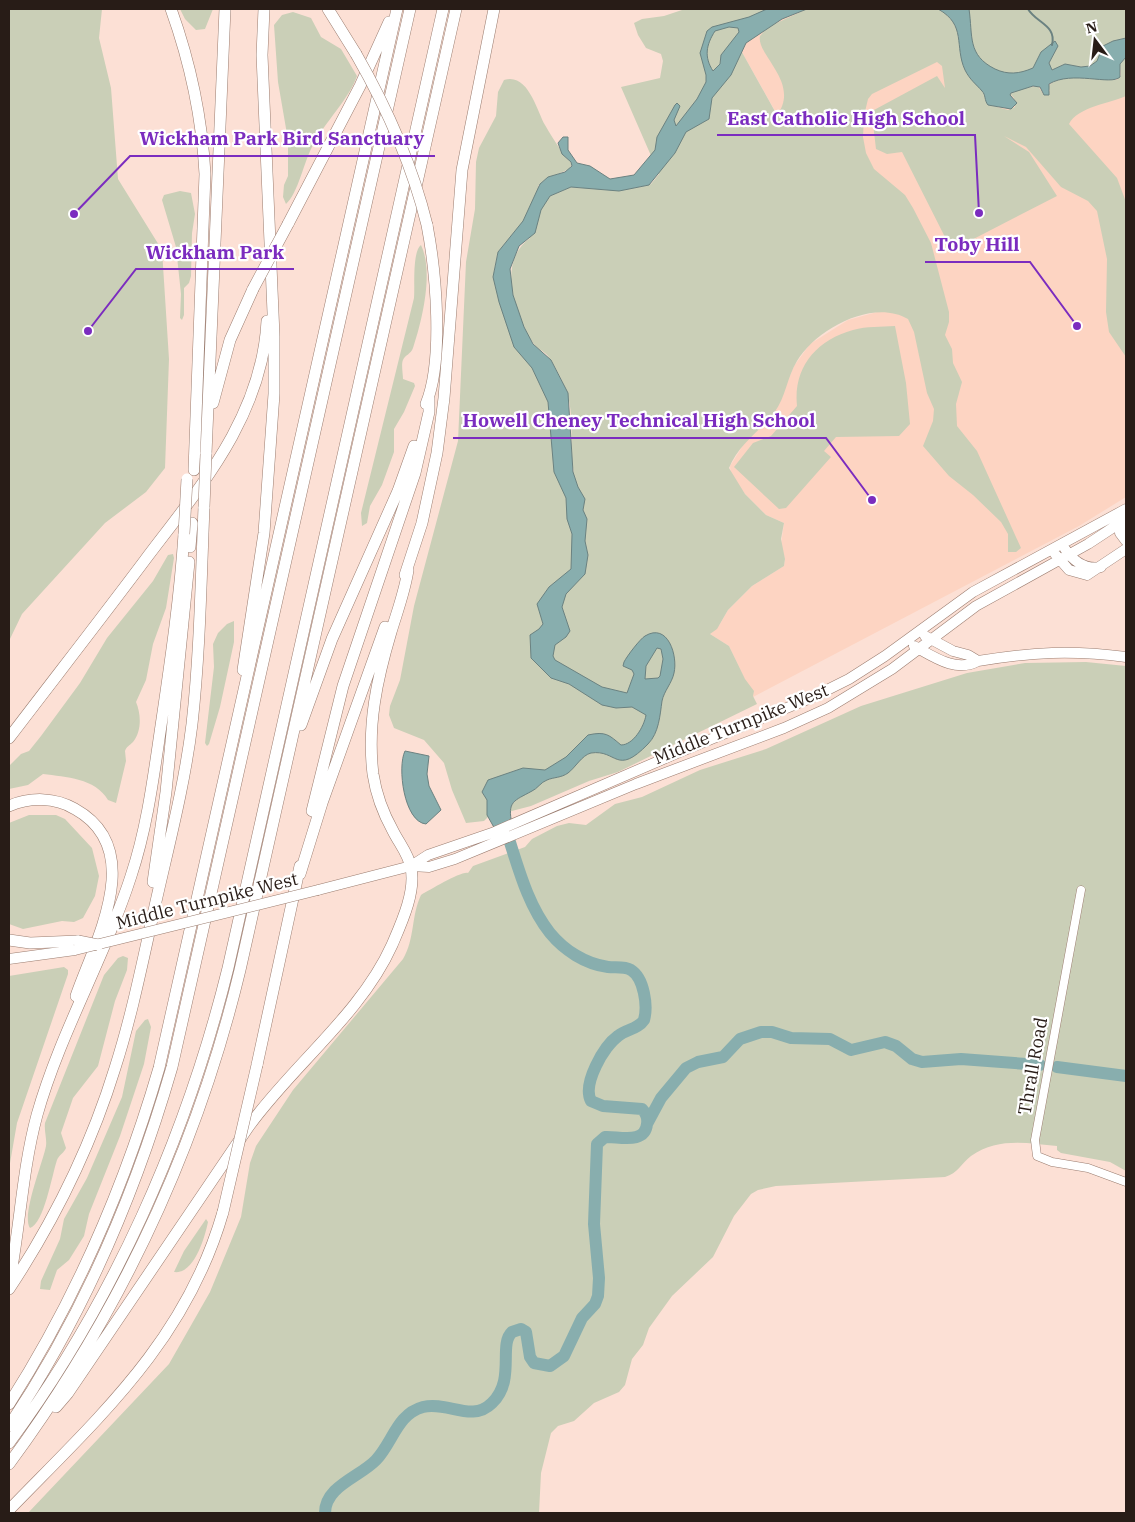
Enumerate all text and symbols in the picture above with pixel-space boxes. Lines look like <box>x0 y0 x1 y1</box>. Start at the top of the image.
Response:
north arrow <box>1070 15 1120 65</box>
text: N <box>1084 17 1099 38</box>
callout: East Catholic High School <box>717 101 975 135</box>
text: East Catholic High School <box>727 106 965 130</box>
callout: Wickham Park Bird Sanctuary <box>130 122 435 156</box>
text: Wickham Park Bird Sanctuary <box>140 126 425 150</box>
callout: Toby Hill <box>925 228 1030 262</box>
text: Toby Hill <box>935 232 1019 256</box>
callout: Wickham Park <box>136 235 294 269</box>
text: Wickham Park <box>146 240 284 264</box>
callout: Howell Cheney Technical High School <box>453 404 826 438</box>
text: Howell Cheney Technical High School <box>463 408 815 432</box>
street label: Middle Turnpike West <box>650 678 832 769</box>
street label: Middle Turnpike West <box>114 867 300 934</box>
street label: Thrall Road <box>1013 1015 1052 1117</box>

